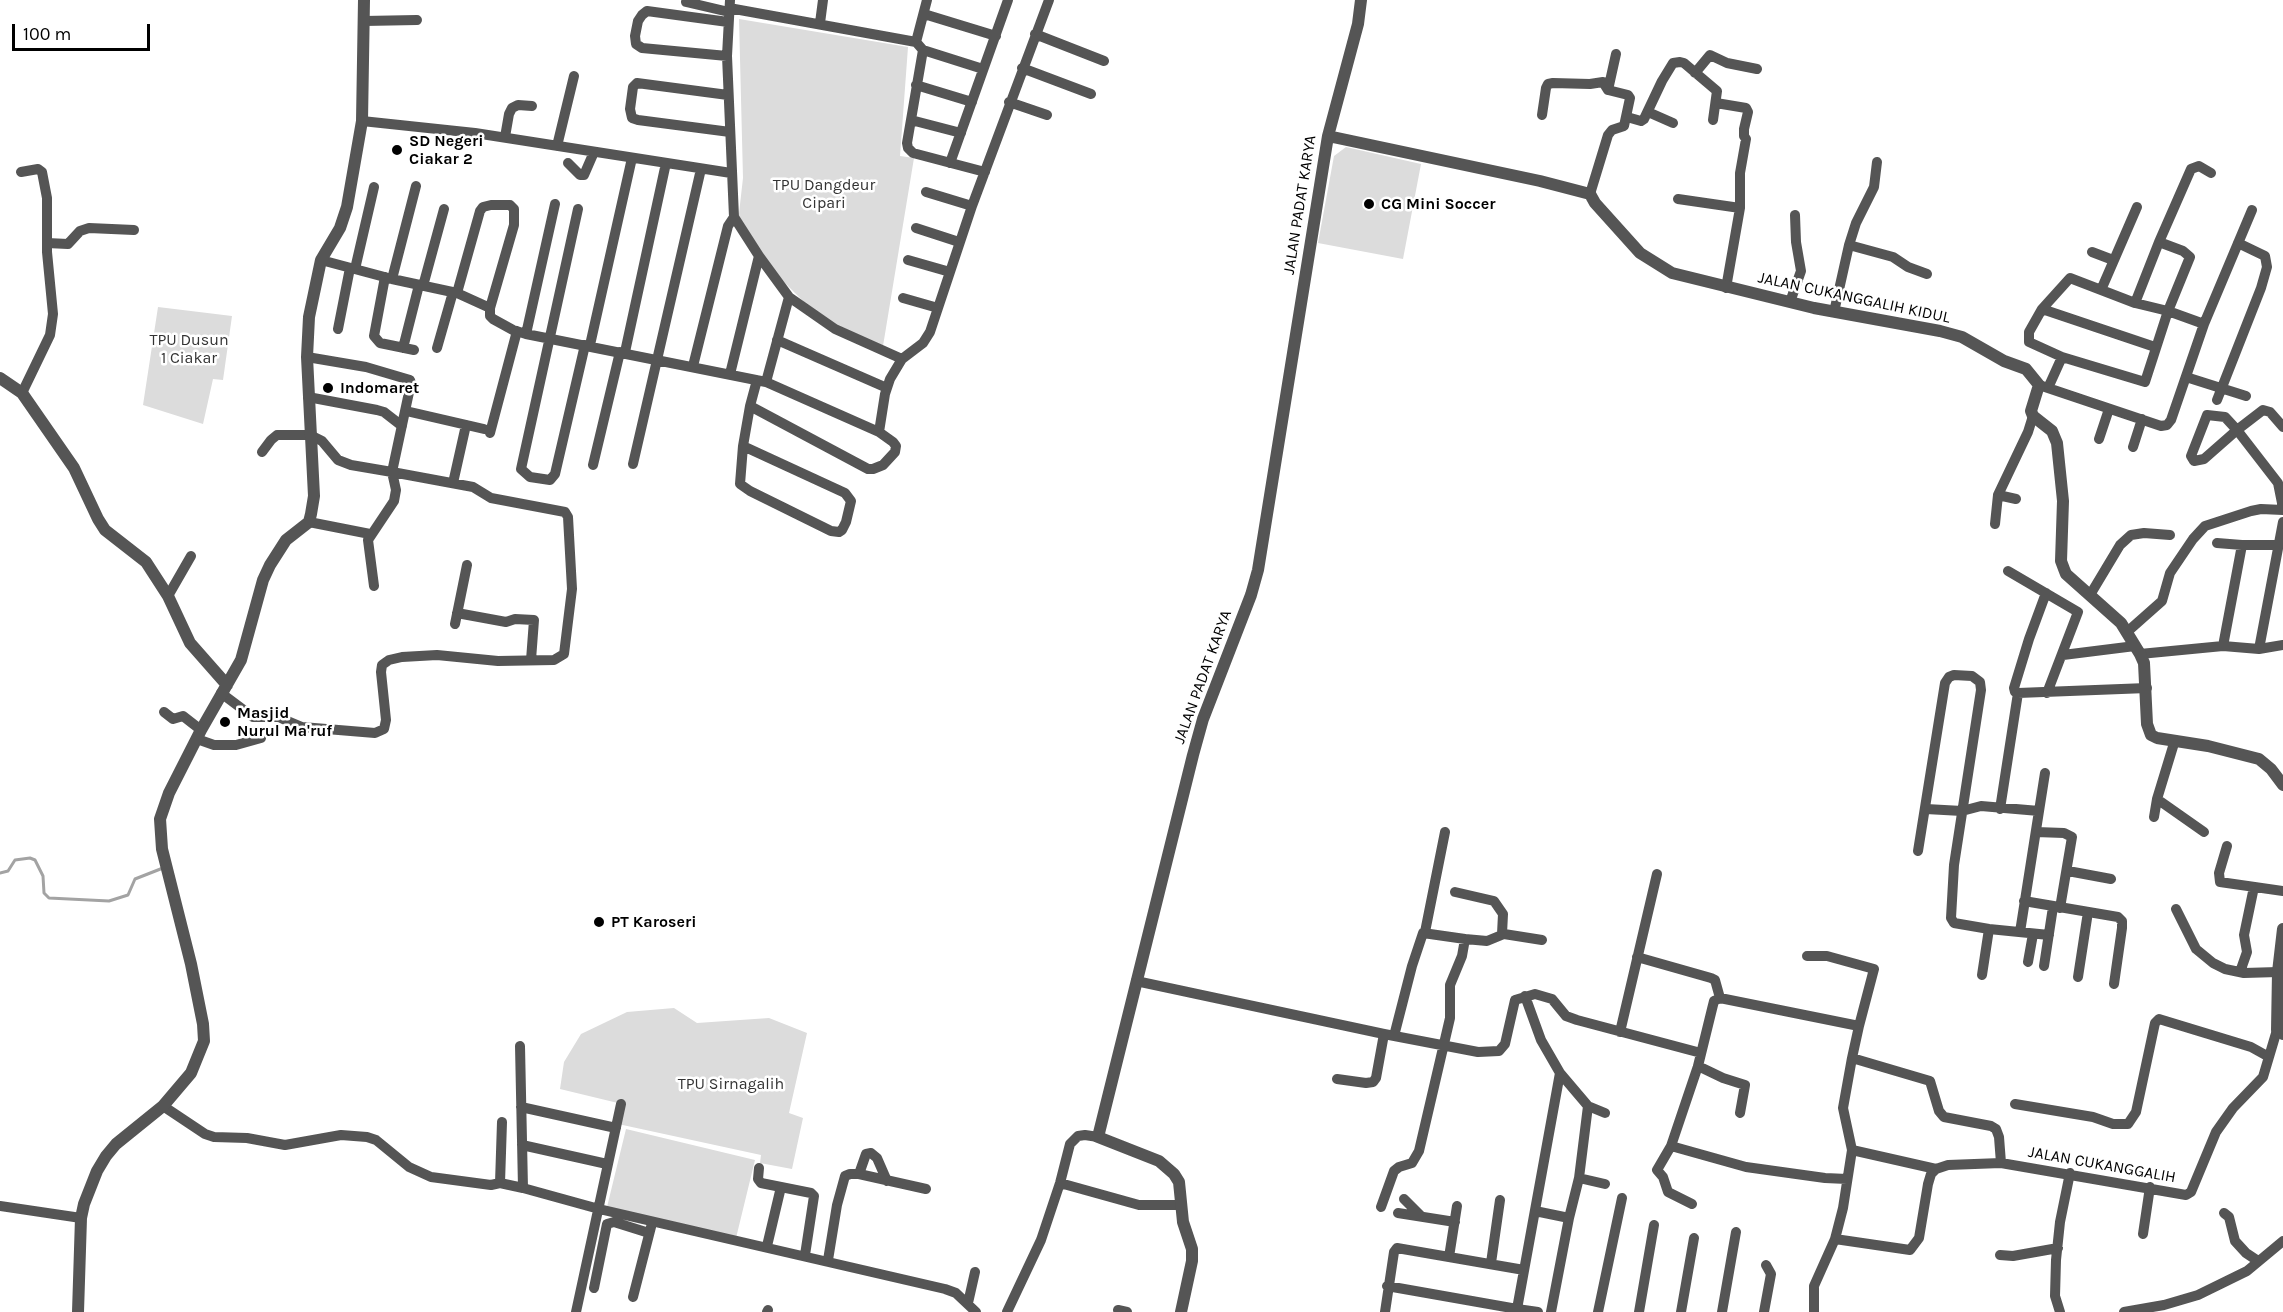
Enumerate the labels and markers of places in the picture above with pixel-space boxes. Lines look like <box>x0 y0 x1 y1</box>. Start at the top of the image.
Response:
place label: SD Negeri Ciakar 2 <box>409 131 484 169</box>
marker: SD Negeri Ciakar 2 <box>390 143 404 157</box>
place label: CG Mini Soccer <box>1381 194 1495 214</box>
marker: CG Mini Soccer <box>1362 197 1376 211</box>
place label: Indomaret <box>340 378 419 398</box>
marker: Indomaret <box>321 381 335 395</box>
place label: Masjid Nurul Ma'ruf <box>237 703 332 741</box>
marker: Masjid Nurul Ma'ruf <box>218 715 232 729</box>
place label: PT Karoseri <box>611 912 696 932</box>
marker: PT Karoseri <box>592 915 606 929</box>

